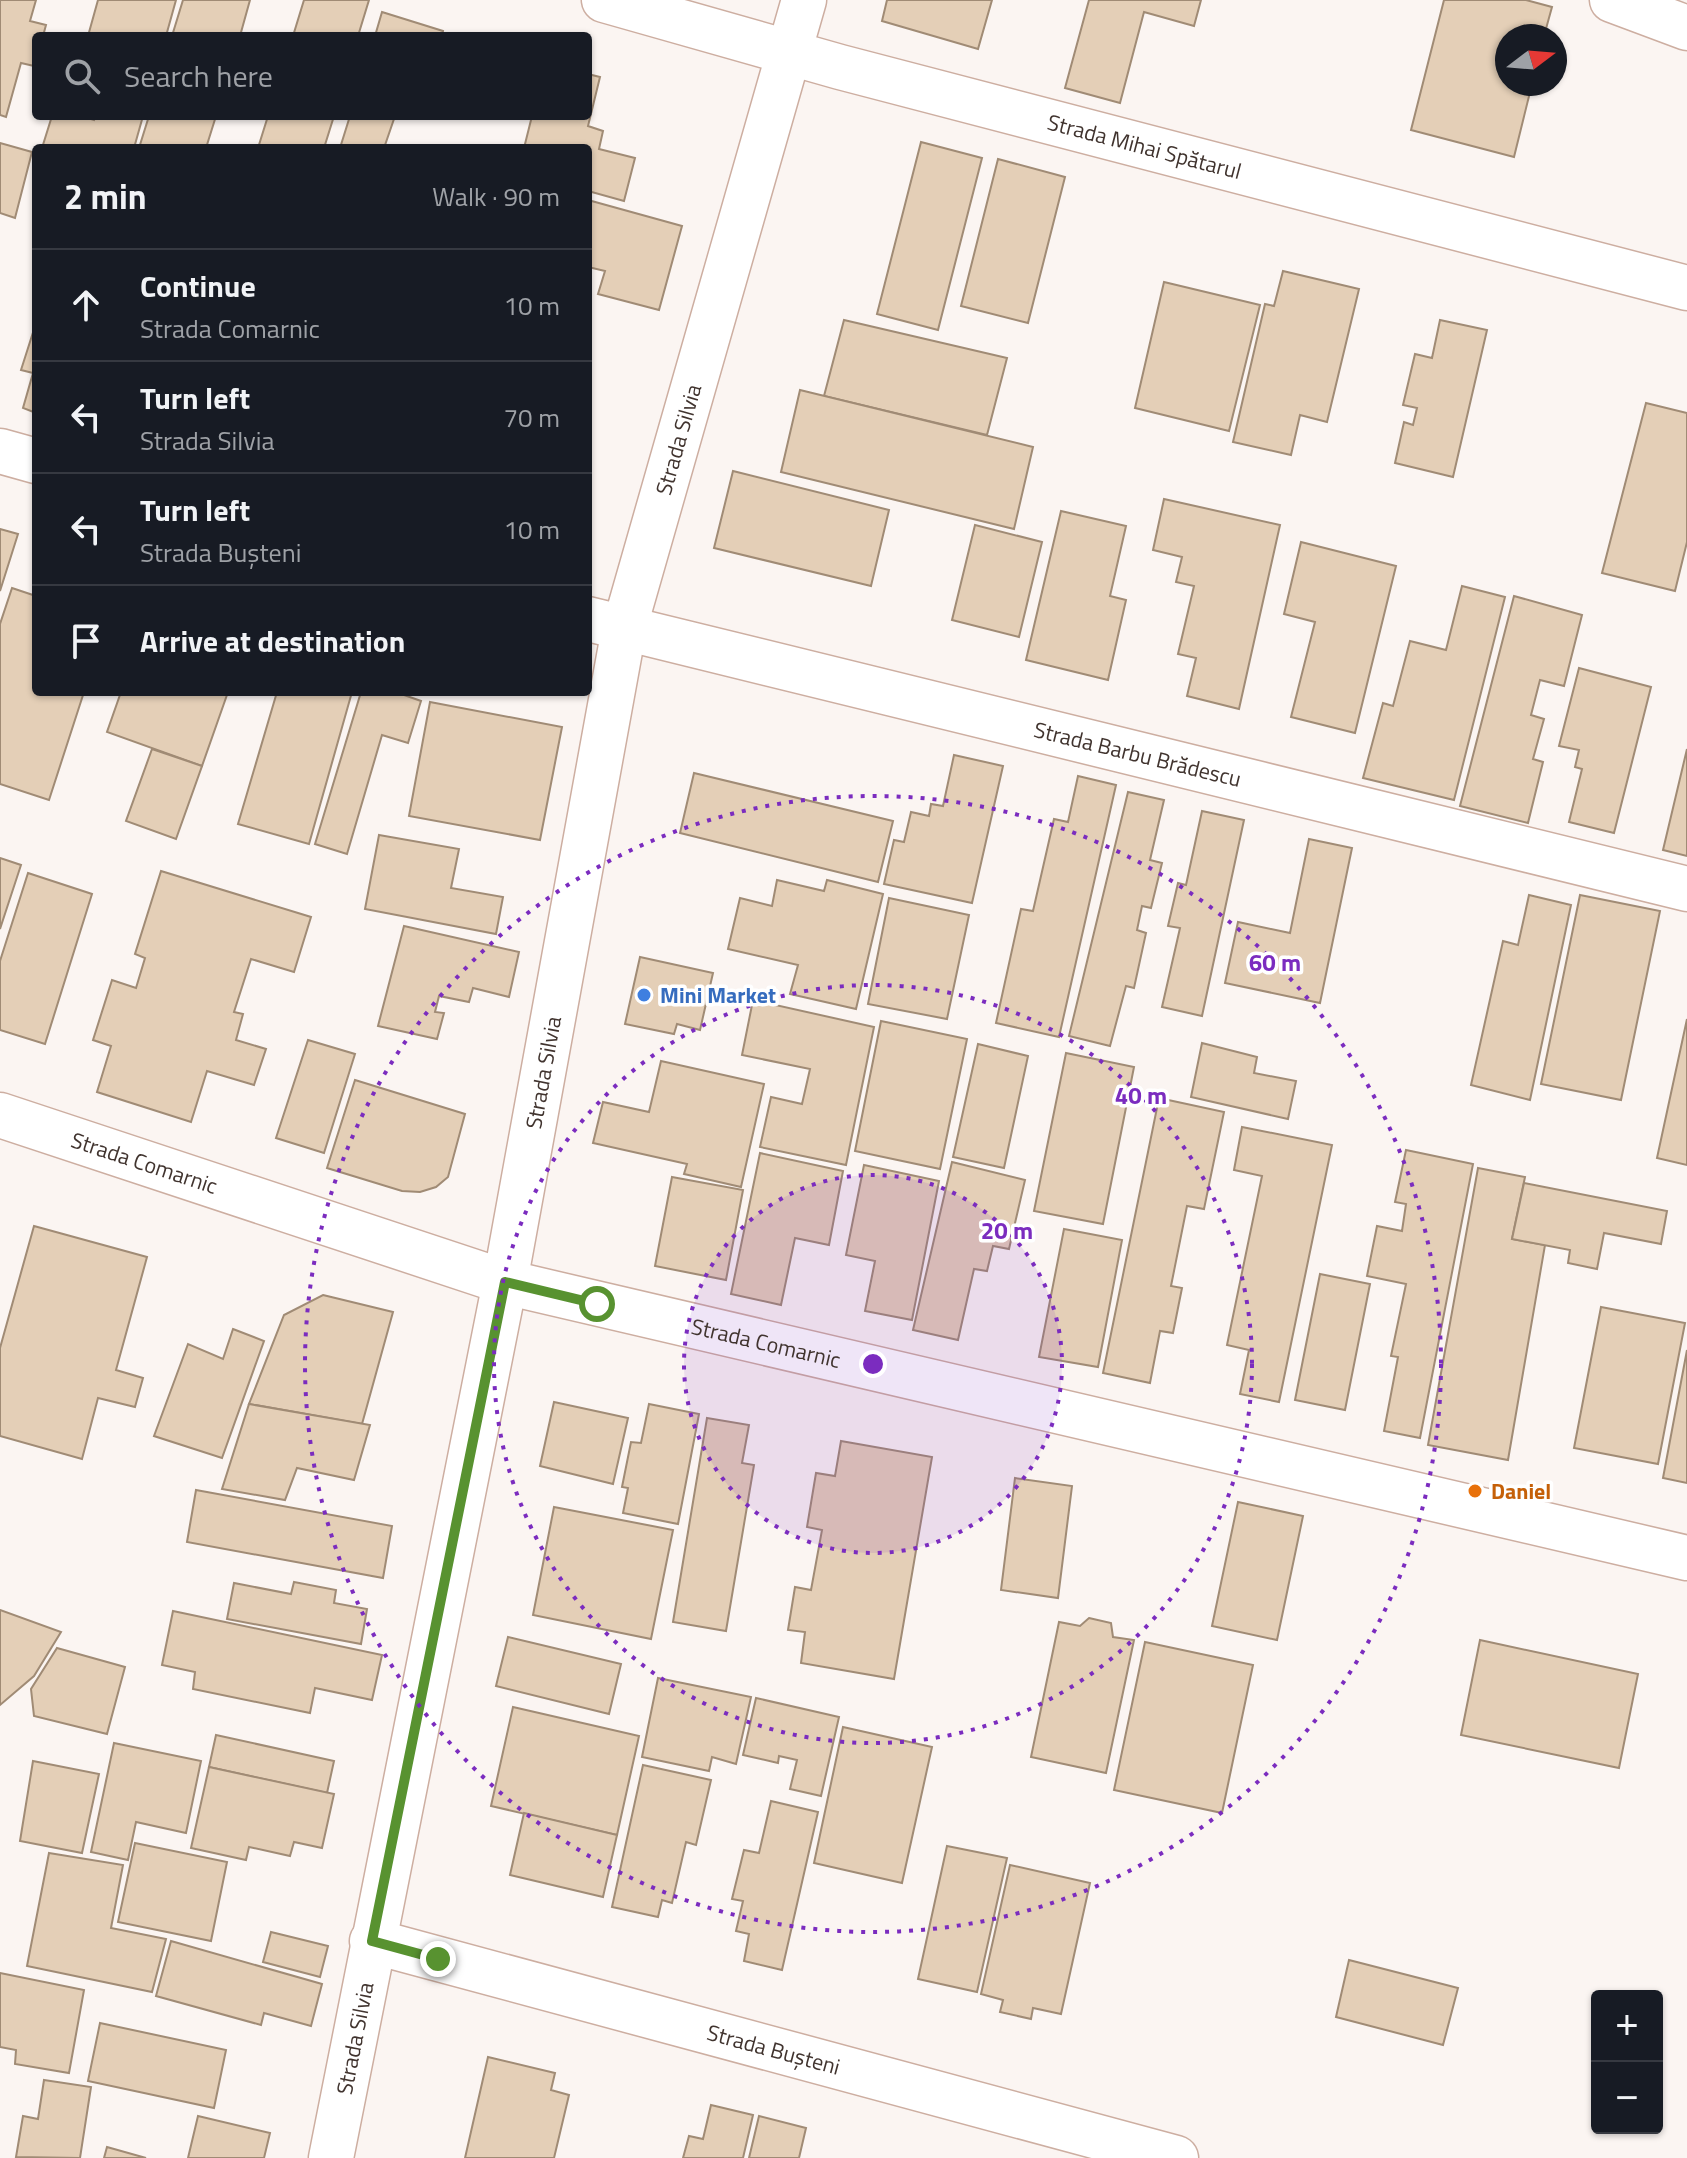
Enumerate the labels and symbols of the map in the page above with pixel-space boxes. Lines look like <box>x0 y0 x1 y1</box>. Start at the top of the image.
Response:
north arrow <box>1495 24 1567 96</box>
street label: Strada Mihai Spătarul <box>1044 105 1245 188</box>
street label: Strada Silvia <box>646 380 710 499</box>
street label: Strada Barbu Brădescu <box>1030 712 1245 796</box>
text: 60 m <box>1249 944 1301 980</box>
place label: Mini Market <box>660 978 776 1012</box>
marker: Mini Market <box>635 986 653 1004</box>
street label: Strada Silvia <box>516 1013 570 1132</box>
text: 40 m <box>1115 1077 1167 1113</box>
street label: Strada Comarnic <box>67 1123 222 1203</box>
text: 20 m <box>981 1212 1033 1248</box>
route start <box>579 1286 615 1322</box>
street label: Strada Comarnic <box>688 1309 844 1377</box>
centre of rings <box>859 1350 887 1378</box>
place label: Daniel <box>1491 1474 1551 1508</box>
marker: Daniel <box>1466 1482 1484 1500</box>
route end <box>420 1941 456 1977</box>
street label: Strada Silvia <box>327 1979 383 2098</box>
street label: Strada Bușteni <box>703 2015 844 2084</box>

